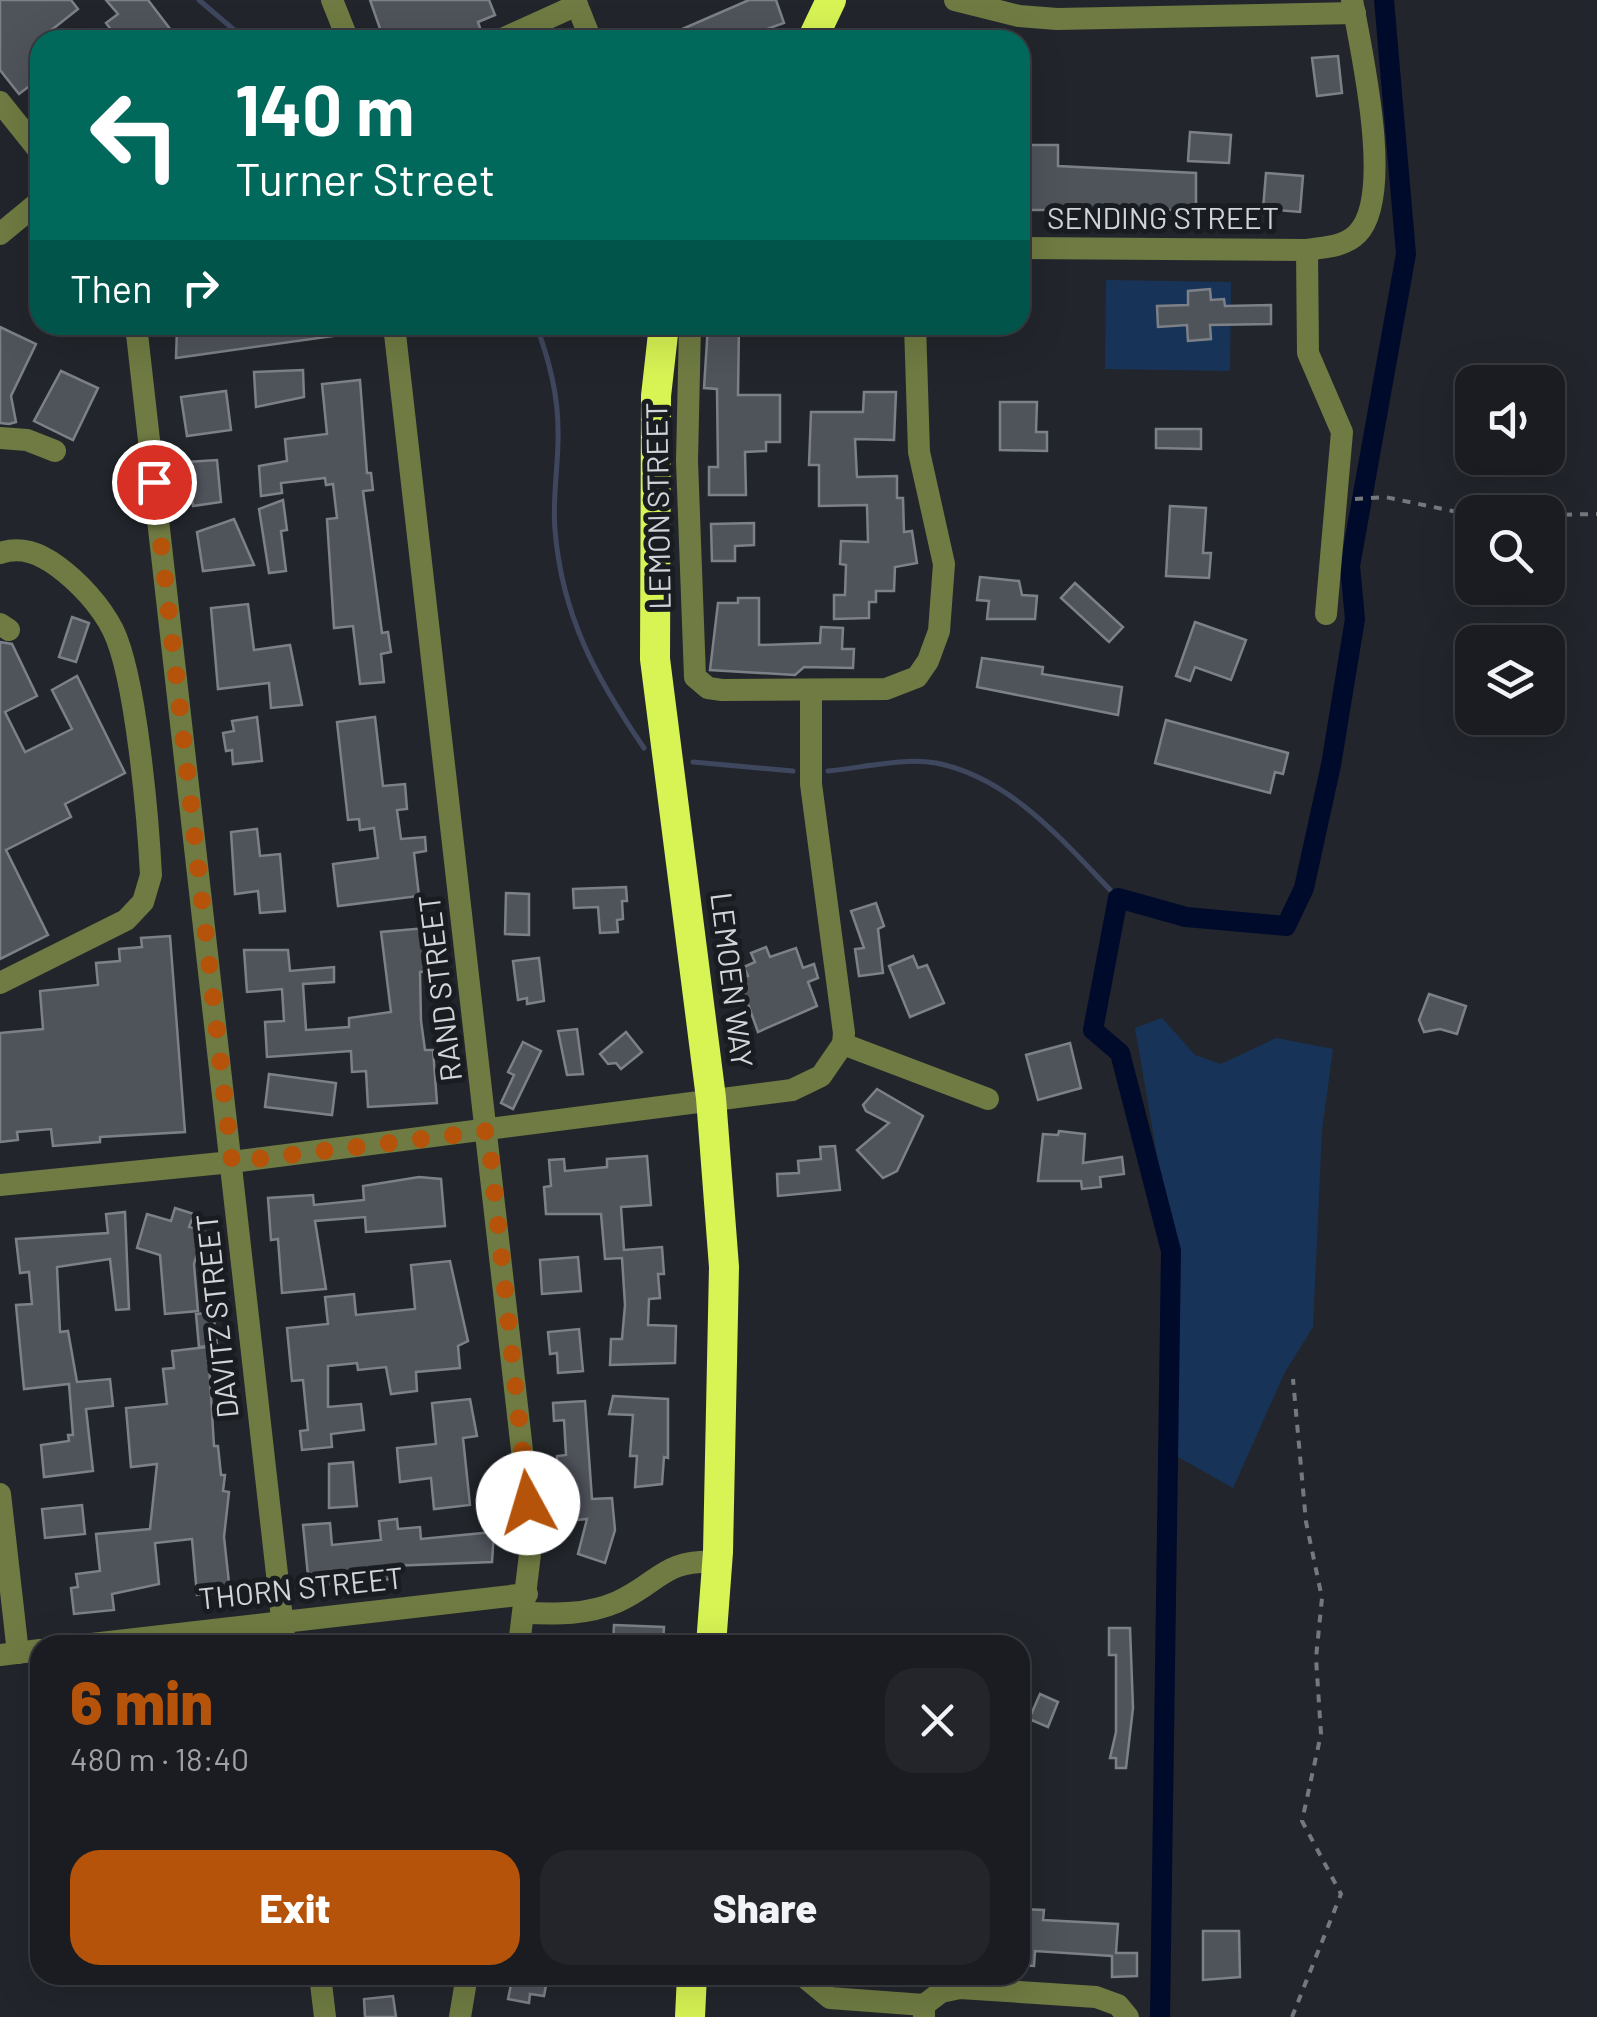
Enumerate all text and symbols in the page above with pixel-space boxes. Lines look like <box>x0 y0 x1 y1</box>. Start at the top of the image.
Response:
text: 140 m <box>235 66 414 150</box>
icon: left <box>70 70 200 200</box>
text: Turner Street <box>235 151 495 205</box>
street label: SENDING STREET <box>1047 199 1279 235</box>
icon: right <box>173 260 228 315</box>
text: Then <box>70 265 153 311</box>
map controls <box>1455 365 1565 735</box>
button: sound <box>1455 365 1565 475</box>
street label: LEMON STREET <box>637 402 677 610</box>
pin <box>112 440 197 525</box>
icon: arrive <box>127 455 182 510</box>
button: search <box>1455 495 1565 605</box>
button: layers <box>1455 625 1565 735</box>
street label: LEMOEN WAY <box>704 890 762 1069</box>
street label: RAND STREET <box>410 893 468 1084</box>
street label: DAVITZ STREET <box>187 1212 245 1420</box>
position arrow <box>476 1451 580 1555</box>
street label: THORN STREET <box>197 1558 405 1616</box>
text: 6 min <box>70 1665 213 1737</box>
button: close <box>885 1668 990 1773</box>
text: 480 m · 18:40 <box>70 1739 249 1777</box>
button: Exit <box>70 1850 520 1965</box>
button: Share <box>540 1850 990 1965</box>

